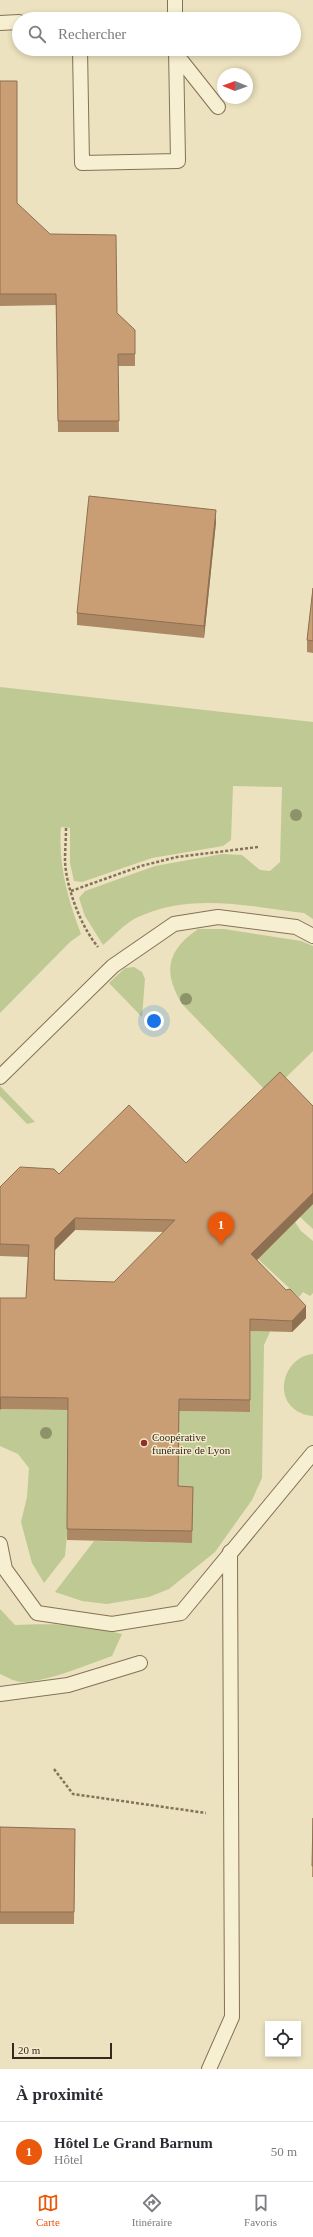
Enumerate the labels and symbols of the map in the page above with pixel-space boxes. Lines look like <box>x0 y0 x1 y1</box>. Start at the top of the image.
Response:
north arrow <box>217 68 253 104</box>
your location <box>144 1011 164 1031</box>
pin: 1 <box>208 1212 234 1245</box>
place label: Coopérative funéraire de Lyon <box>152 1431 231 1456</box>
marker: Coopérative funéraire de Lyon <box>139 1438 149 1448</box>
scale bar <box>12 2041 112 2060</box>

